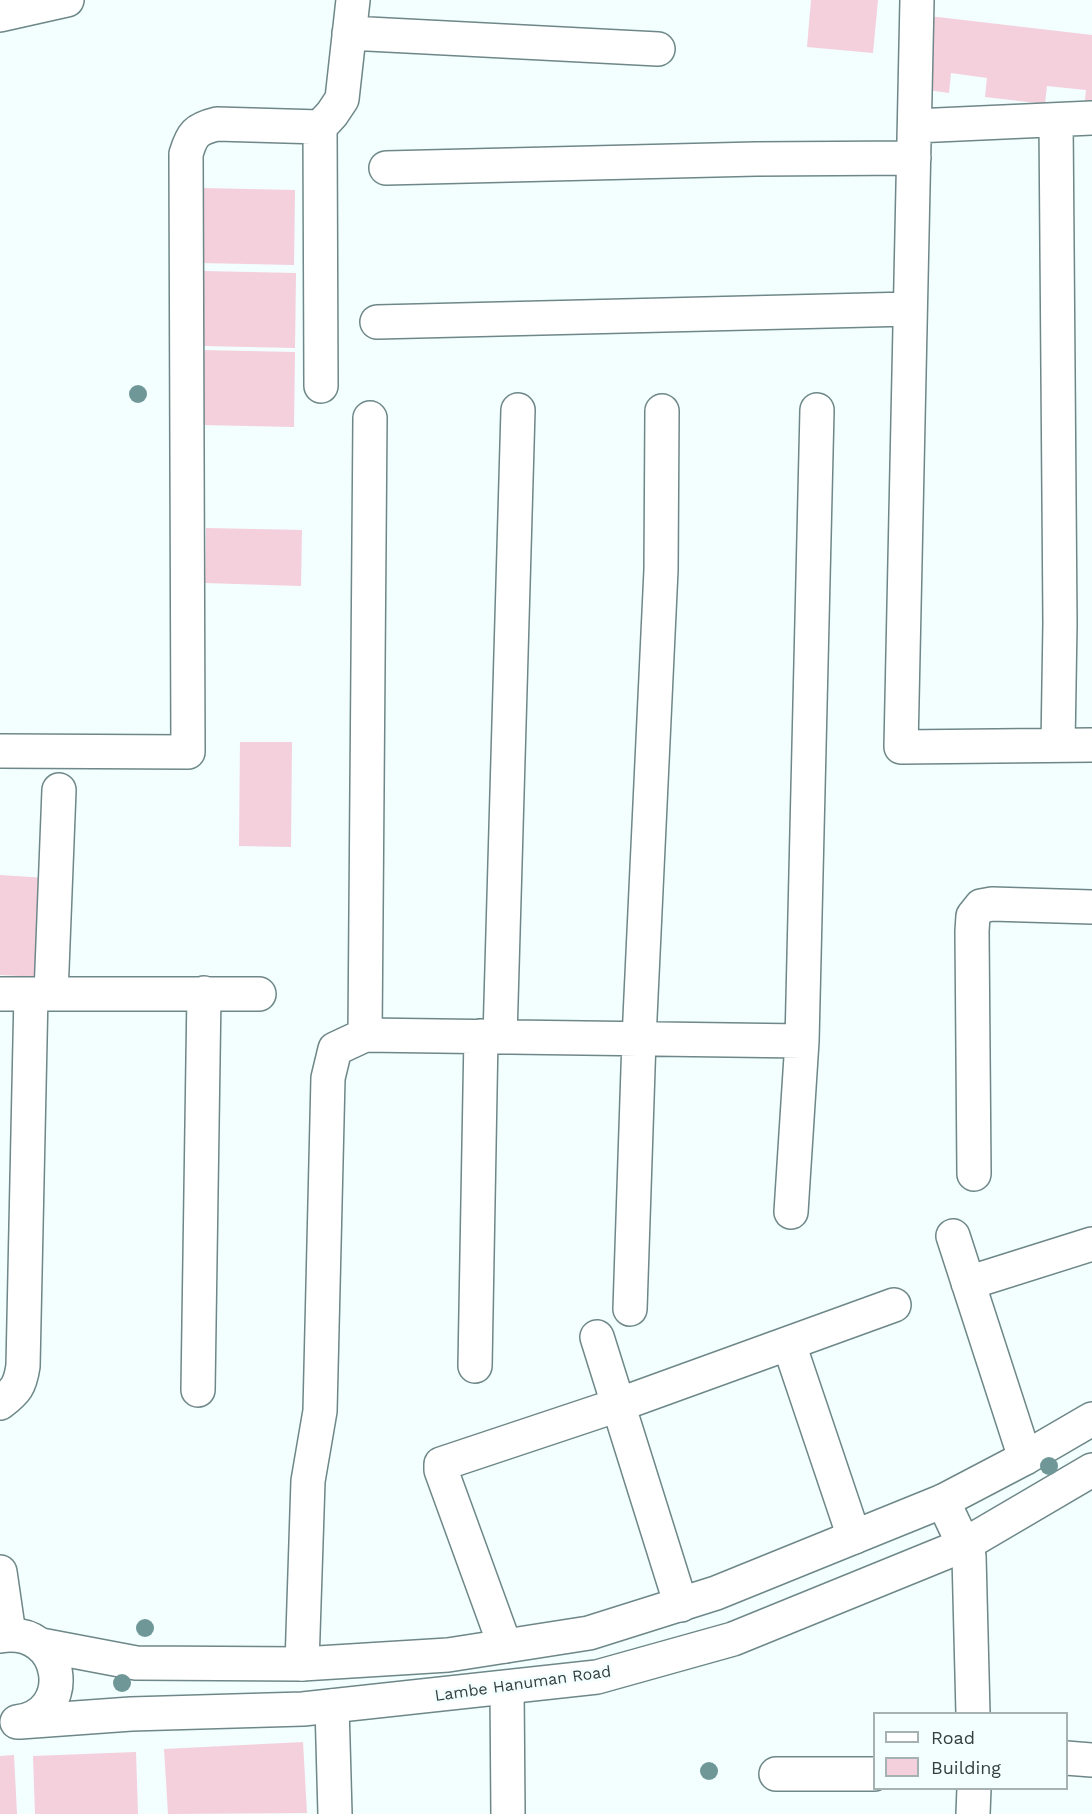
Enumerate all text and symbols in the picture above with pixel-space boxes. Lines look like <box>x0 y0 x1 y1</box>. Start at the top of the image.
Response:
street label: Lambe Hanuman Road <box>434 1662 612 1706</box>
legend <box>873 1712 1068 1790</box>
text: Road <box>931 1727 975 1748</box>
text: Building <box>931 1757 1001 1778</box>

